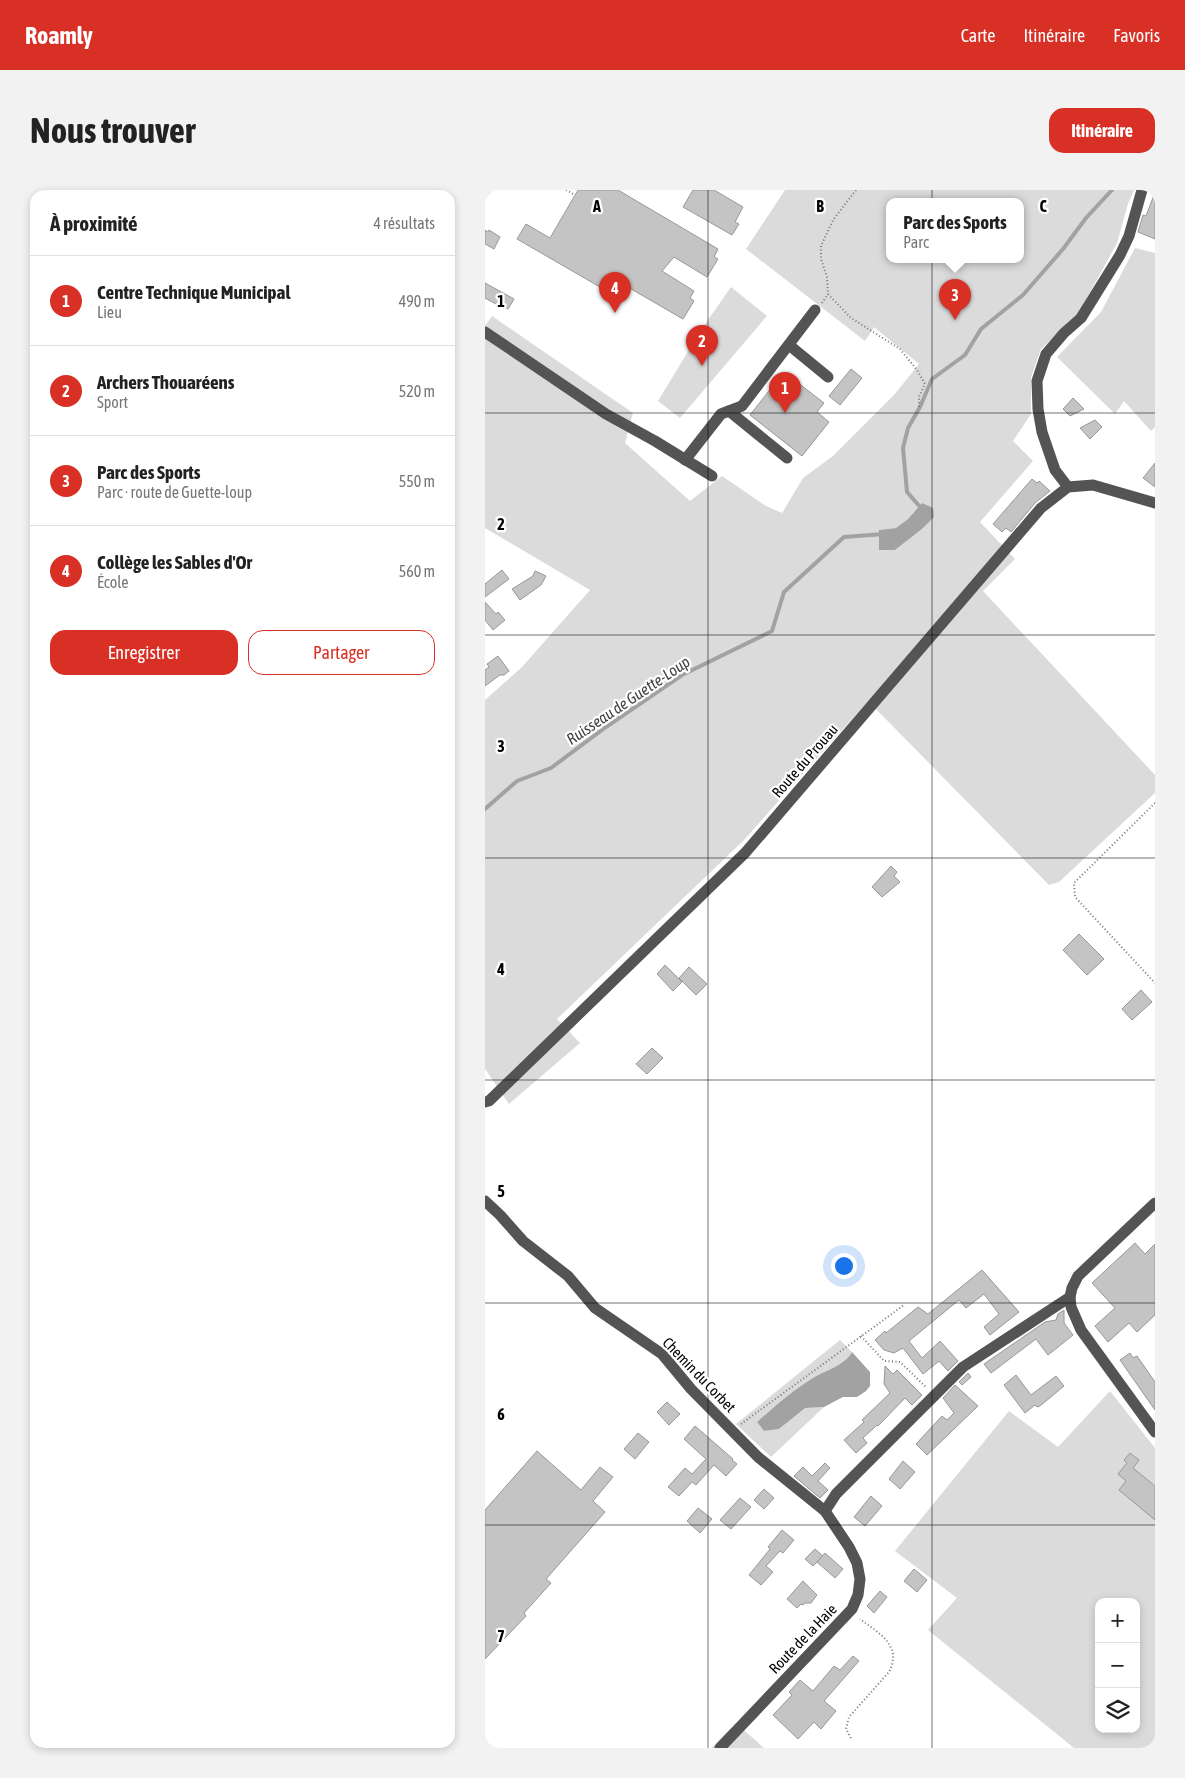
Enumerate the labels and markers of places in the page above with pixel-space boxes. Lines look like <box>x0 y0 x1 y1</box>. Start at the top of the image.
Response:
pin: 4 <box>599 272 631 313</box>
pin: 3 <box>939 279 971 320</box>
pin: 2 <box>686 325 718 366</box>
pin: 1 <box>769 372 801 413</box>

